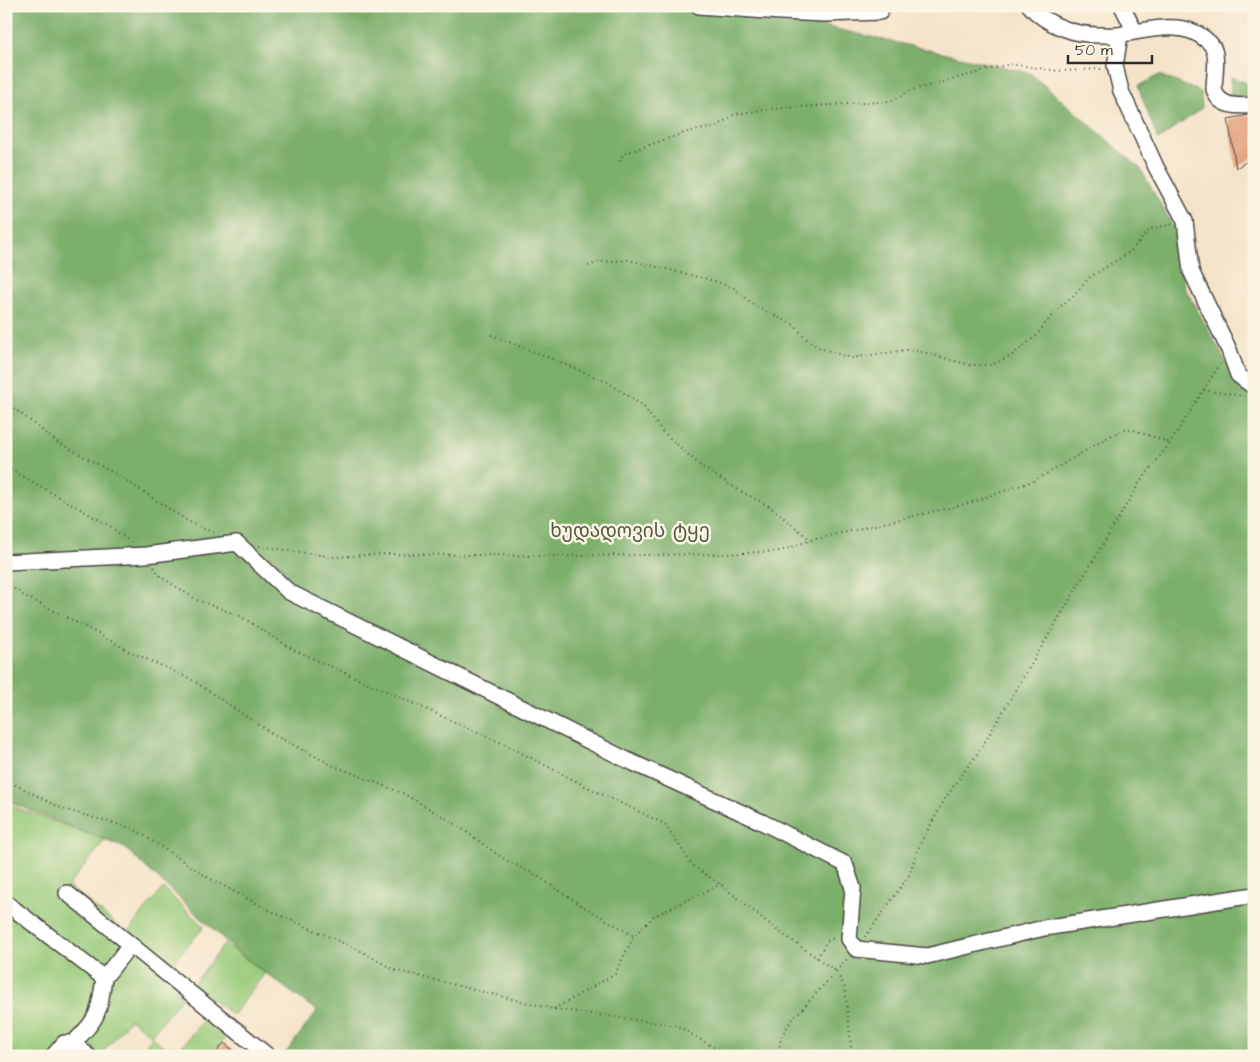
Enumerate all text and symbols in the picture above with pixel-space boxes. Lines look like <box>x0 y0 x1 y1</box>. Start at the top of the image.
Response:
scale bar <box>1068 32 1151 64</box>
text: 50 m <box>1075 40 1113 61</box>
park label: ხუდადოვის ტყე <box>550 518 710 545</box>

